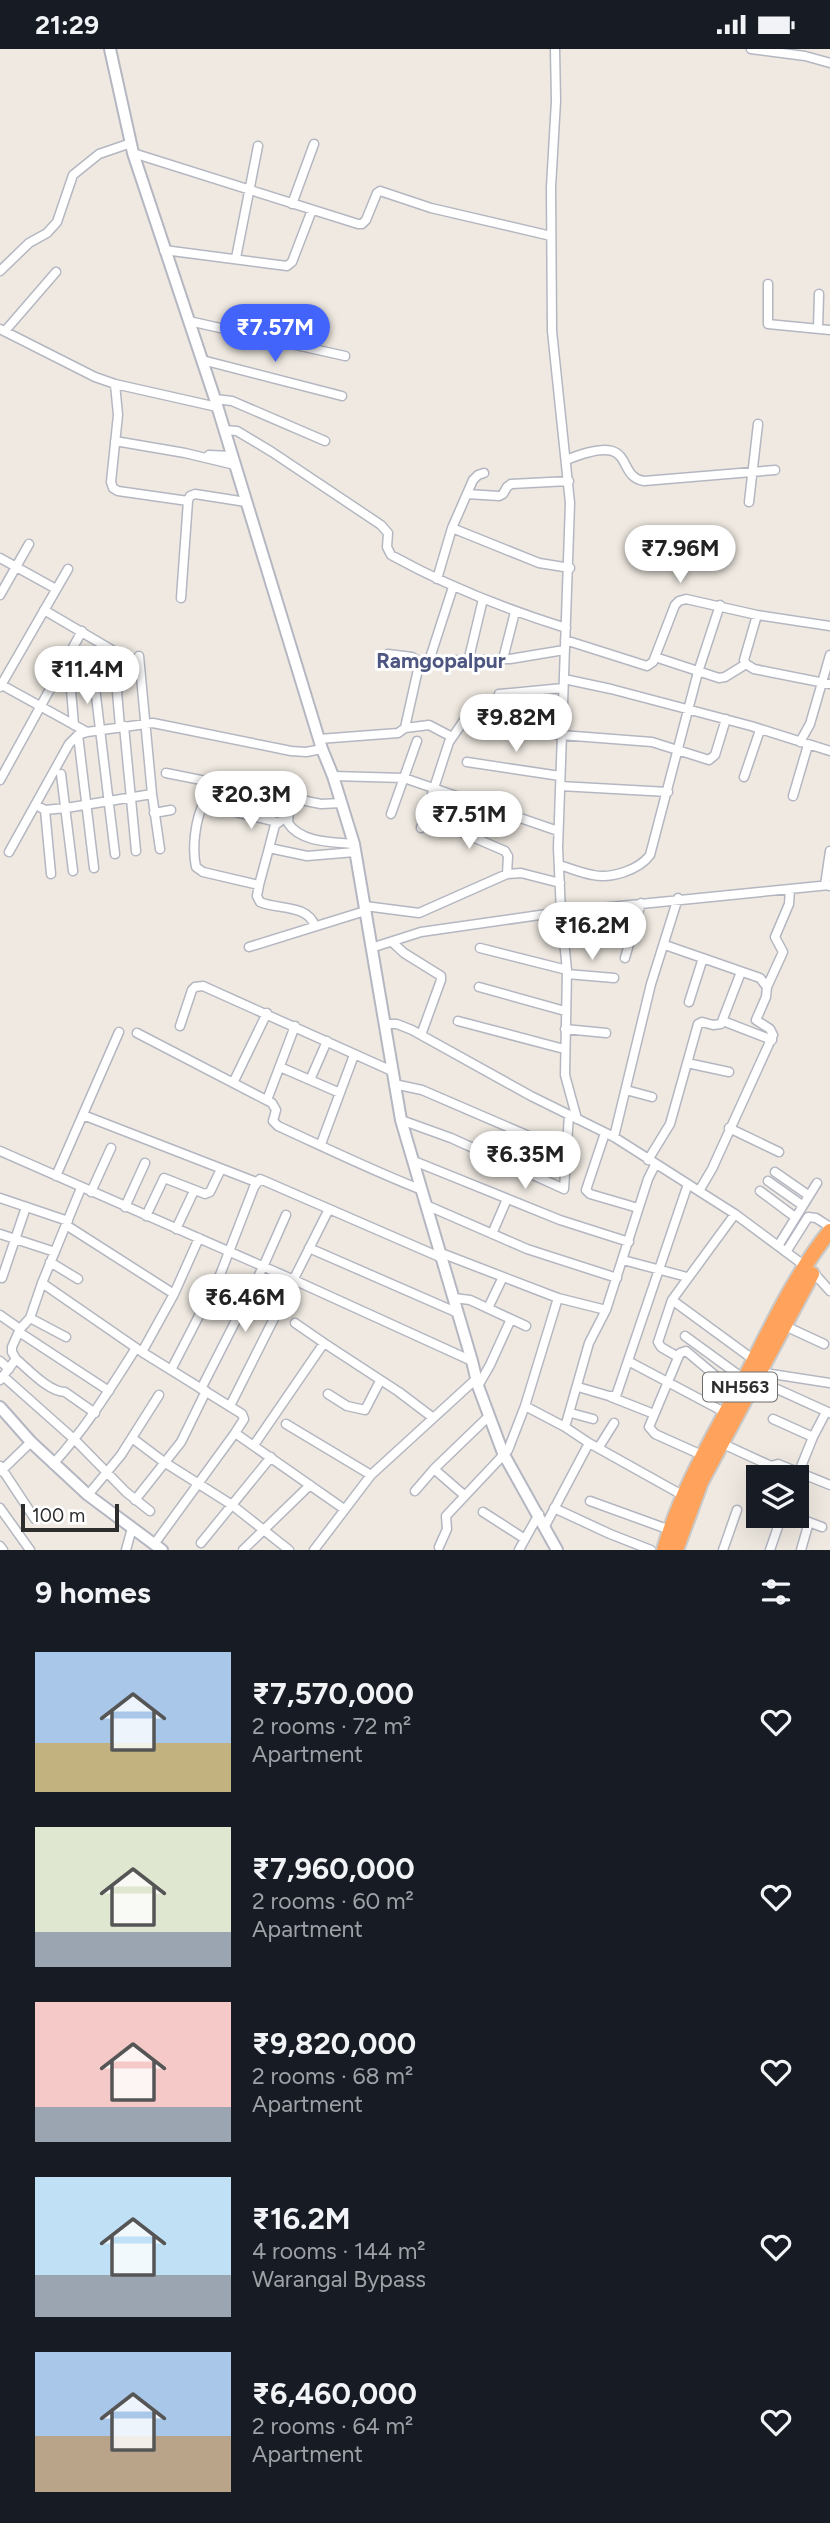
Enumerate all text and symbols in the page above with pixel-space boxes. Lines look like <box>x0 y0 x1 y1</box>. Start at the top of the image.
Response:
text: 21:29 <box>35 9 99 41</box>
pin: ₹7.57M <box>218 305 332 364</box>
text: ₹7.57M <box>236 313 314 341</box>
pin: ₹7.96M <box>623 525 737 585</box>
text: ₹7.96M <box>641 534 719 562</box>
pin: ₹11.4M <box>30 647 144 706</box>
district label: Ramgopalpur <box>376 648 506 673</box>
text: ₹11.4M <box>50 655 124 683</box>
pin: ₹9.82M <box>459 695 573 754</box>
text: ₹9.82M <box>476 703 556 731</box>
pin: ₹20.3M <box>194 771 308 831</box>
text: ₹20.3M <box>211 780 291 808</box>
pin: ₹7.51M <box>412 791 526 851</box>
text: ₹7.51M <box>431 800 507 828</box>
pin: ₹16.2M <box>535 902 649 962</box>
text: ₹16.2M <box>554 911 630 939</box>
pin: ₹6.35M <box>468 1131 582 1191</box>
text: ₹6.35M <box>486 1140 564 1168</box>
pin: ₹6.46M <box>188 1275 302 1334</box>
text: ₹6.46M <box>205 1283 285 1311</box>
road number: NH563 <box>703 1373 777 1401</box>
map controls <box>746 1465 809 1528</box>
button: layers <box>746 1465 809 1528</box>
scale bar <box>21 1501 119 1533</box>
text: 100 m <box>32 1504 85 1527</box>
icon: filters <box>757 1573 795 1611</box>
text: 9 homes <box>35 1574 151 1611</box>
text: ₹7,570,000 <box>252 1675 414 1712</box>
icon: home <box>91 1680 175 1764</box>
icon: heart <box>757 1703 795 1741</box>
text: 2 rooms · 72 m² <box>252 1712 411 1740</box>
text: Apartment <box>252 1740 363 1768</box>
text: ₹7,960,000 <box>252 1850 415 1887</box>
icon: home <box>91 1855 175 1939</box>
icon: heart <box>757 1878 795 1916</box>
text: 2 rooms · 60 m² <box>252 1887 414 1915</box>
text: Apartment <box>252 1915 363 1943</box>
text: ₹9,820,000 <box>252 2025 416 2062</box>
icon: home <box>91 2030 175 2114</box>
icon: heart <box>757 2053 795 2091</box>
text: 2 rooms · 68 m² <box>252 2062 413 2090</box>
text: Apartment <box>252 2090 363 2118</box>
text: ₹16.2M <box>252 2200 351 2237</box>
icon: home <box>91 2205 175 2289</box>
icon: heart <box>757 2228 795 2266</box>
text: 4 rooms · 144 m² <box>252 2237 426 2265</box>
text: Warangal Bypass <box>252 2265 426 2293</box>
text: ₹6,460,000 <box>252 2375 417 2412</box>
icon: home <box>91 2380 175 2464</box>
icon: heart <box>757 2403 795 2441</box>
text: 2 rooms · 64 m² <box>252 2412 413 2440</box>
text: Apartment <box>252 2440 363 2468</box>

